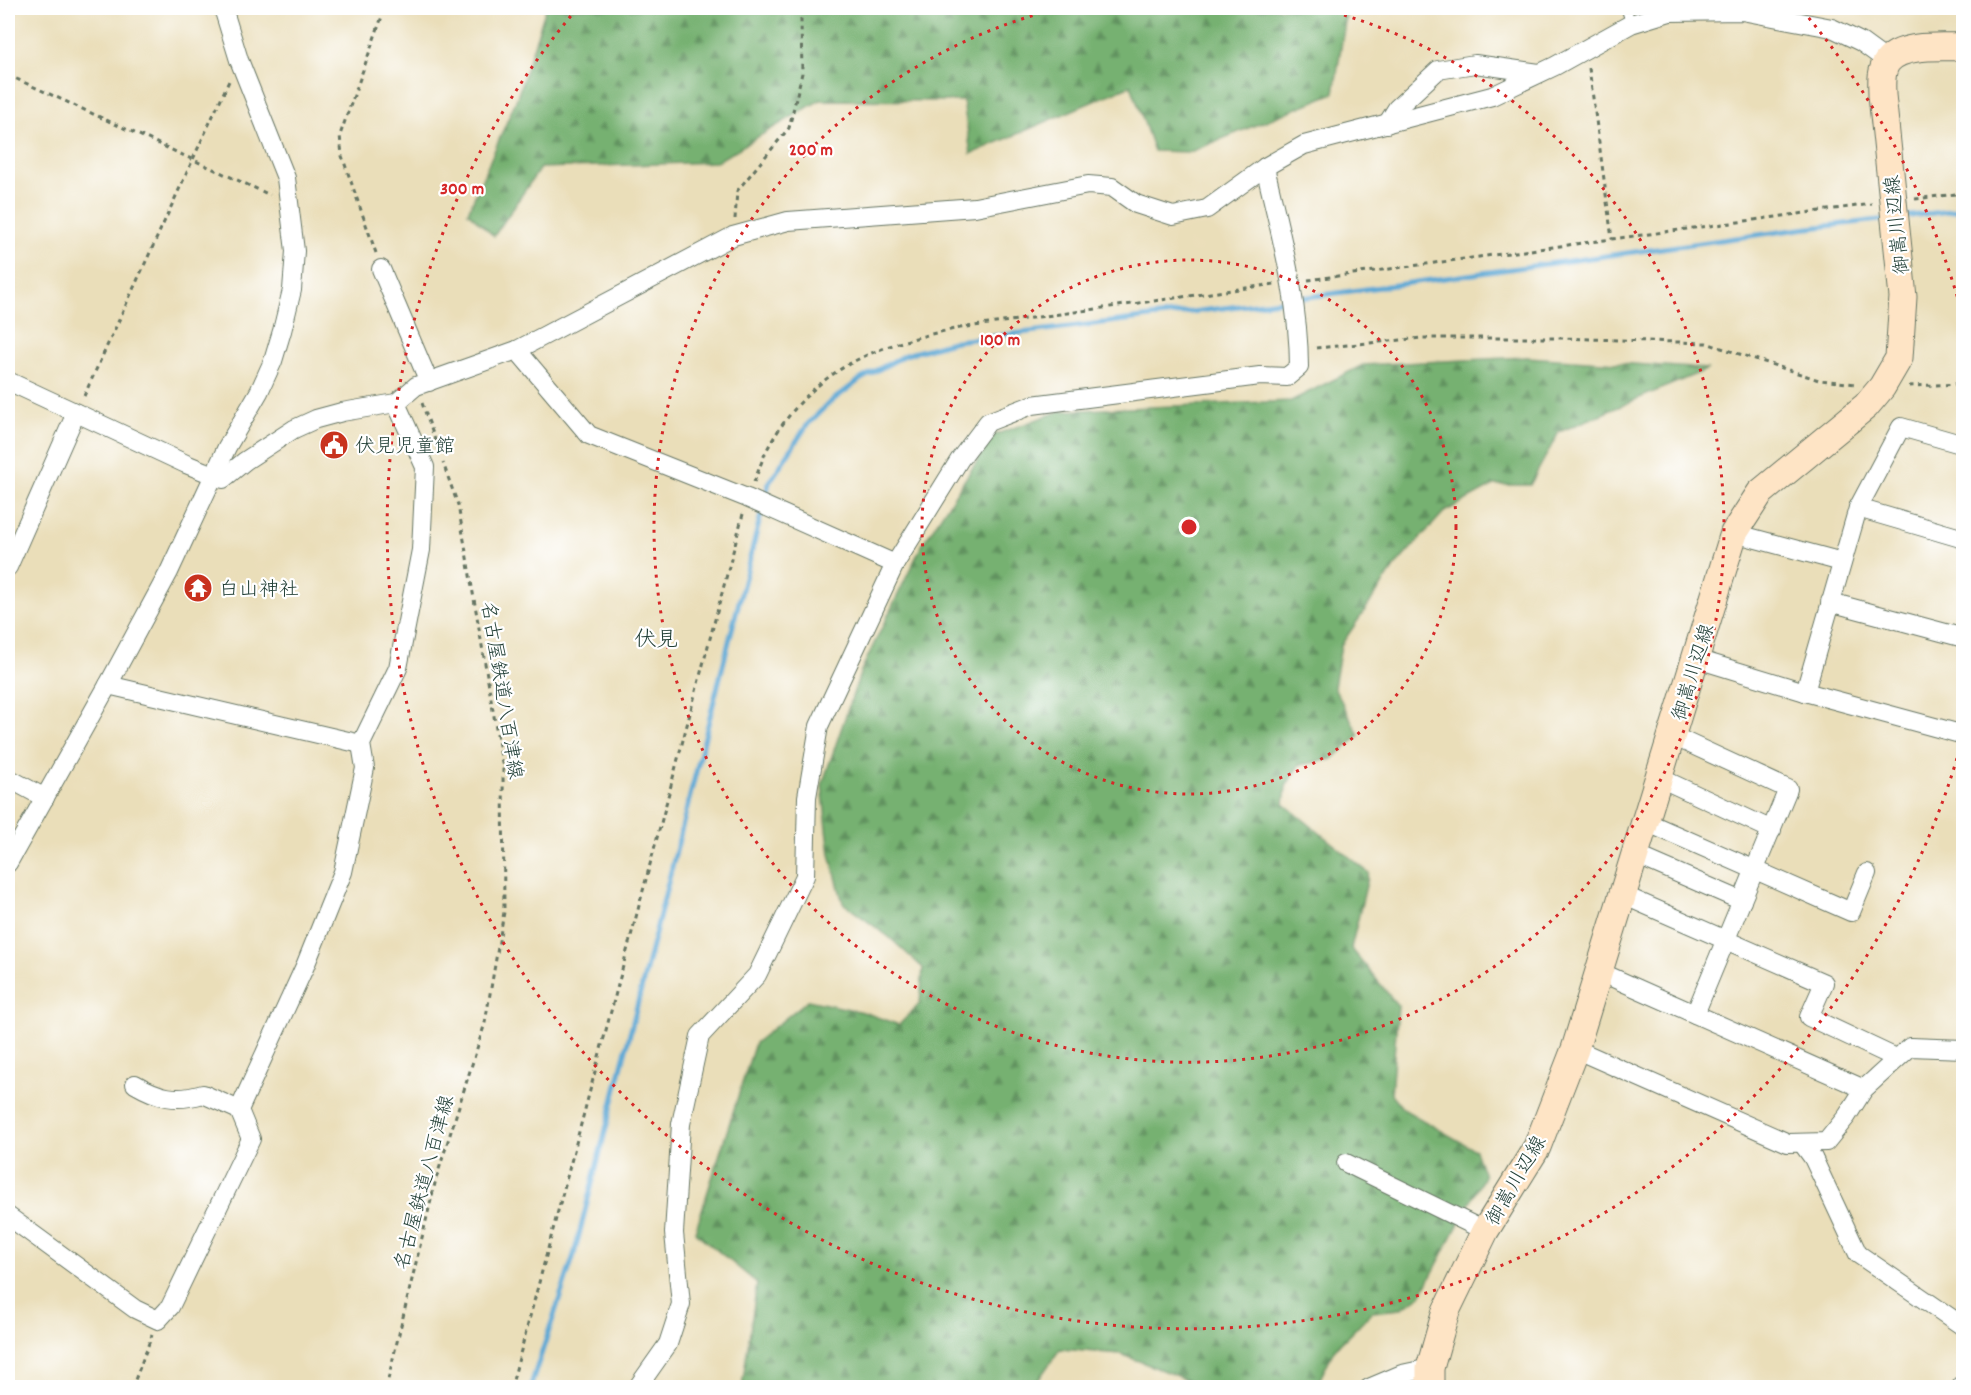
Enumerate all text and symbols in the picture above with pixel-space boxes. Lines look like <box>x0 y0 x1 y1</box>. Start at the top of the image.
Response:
text: 200 m <box>789 139 833 164</box>
street label: 御嵩川辺線 <box>1880 173 1918 276</box>
text: 300 m <box>440 178 484 203</box>
text: 100 m <box>980 329 1020 354</box>
public building icon: 伏見児童館 <box>318 429 350 461</box>
place label: 伏見児童館 <box>355 434 455 462</box>
centre of rings <box>1179 517 1199 537</box>
temple icon: 白山神社 <box>182 572 214 604</box>
place label: 白山神社 <box>219 577 299 605</box>
street label: 名古屋鉄道八百津線 <box>472 599 528 782</box>
street label: 御嵩川辺線 <box>1667 621 1723 725</box>
district label: 伏見 <box>634 626 678 657</box>
street label: 名古屋鉄道八百津線 <box>389 1092 463 1273</box>
street label: 御嵩川辺線 <box>1480 1131 1555 1232</box>

